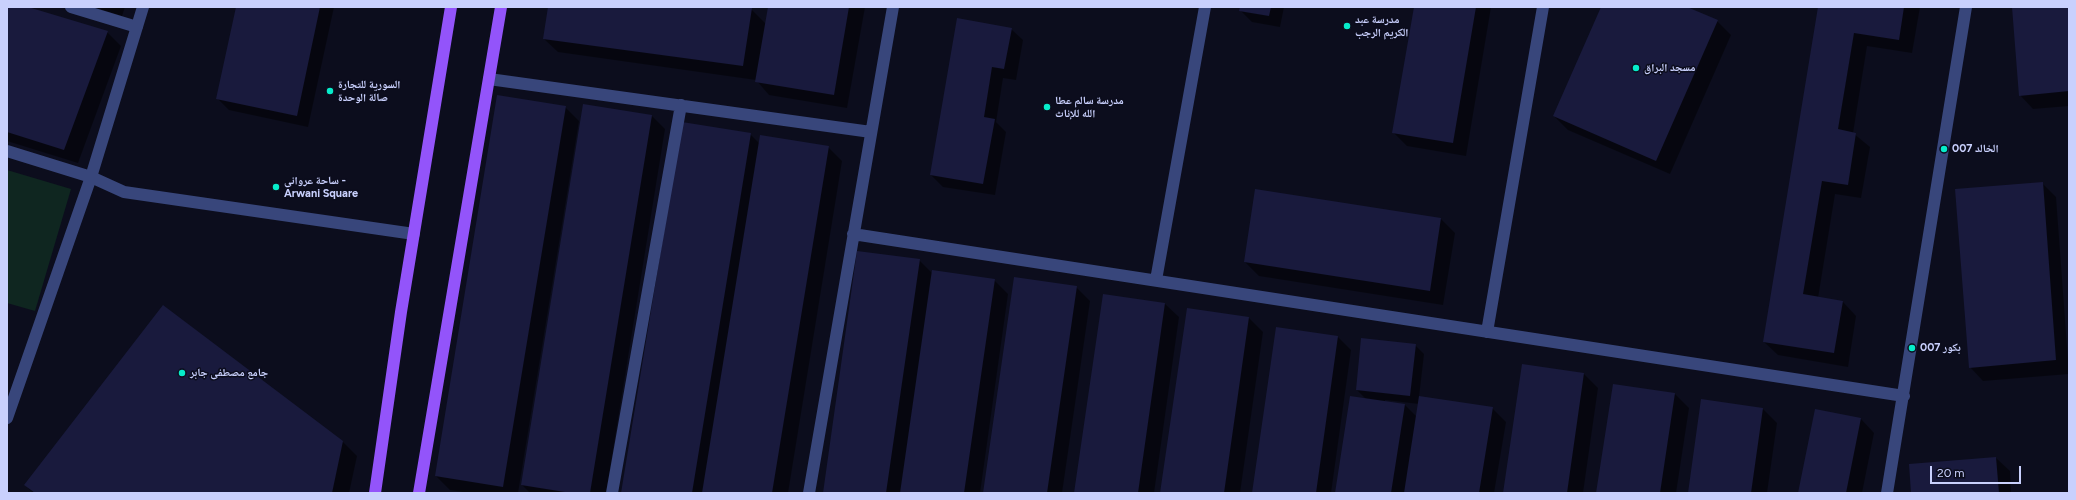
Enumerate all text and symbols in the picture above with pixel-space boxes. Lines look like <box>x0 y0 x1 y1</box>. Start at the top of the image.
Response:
place label: مدرسة عبد الكريم الرجب <box>1355 13 1408 39</box>
marker: مدرسة عبد الكريم الرجب <box>1342 21 1352 31</box>
place label: مسجد البراق <box>1644 61 1695 75</box>
marker: مسجد البراق <box>1631 63 1641 73</box>
place label: السورية للتجارة صالة الوحدة <box>338 78 400 104</box>
marker: السورية للتجارة صالة الوحدة <box>325 86 335 96</box>
place label: مدرسة سالم عطا الله للإناث <box>1055 94 1124 120</box>
marker: مدرسة سالم عطا الله للإناث <box>1042 102 1052 112</box>
place label: الخالد 007 <box>1952 142 1999 156</box>
marker: الخالد 007 <box>1939 144 1949 154</box>
place label: ساحة عرواني - Arwani Square <box>284 174 358 200</box>
marker: ساحة عرواني - Arwani Square <box>271 182 281 192</box>
place label: بكور 007 <box>1920 341 1961 355</box>
marker: بكور 007 <box>1907 343 1917 353</box>
place label: جامع مصطفى جابر <box>190 366 268 380</box>
marker: جامع مصطفى جابر <box>177 368 187 378</box>
scale bar <box>1932 458 2023 484</box>
text: 20 m <box>1937 466 1965 480</box>

